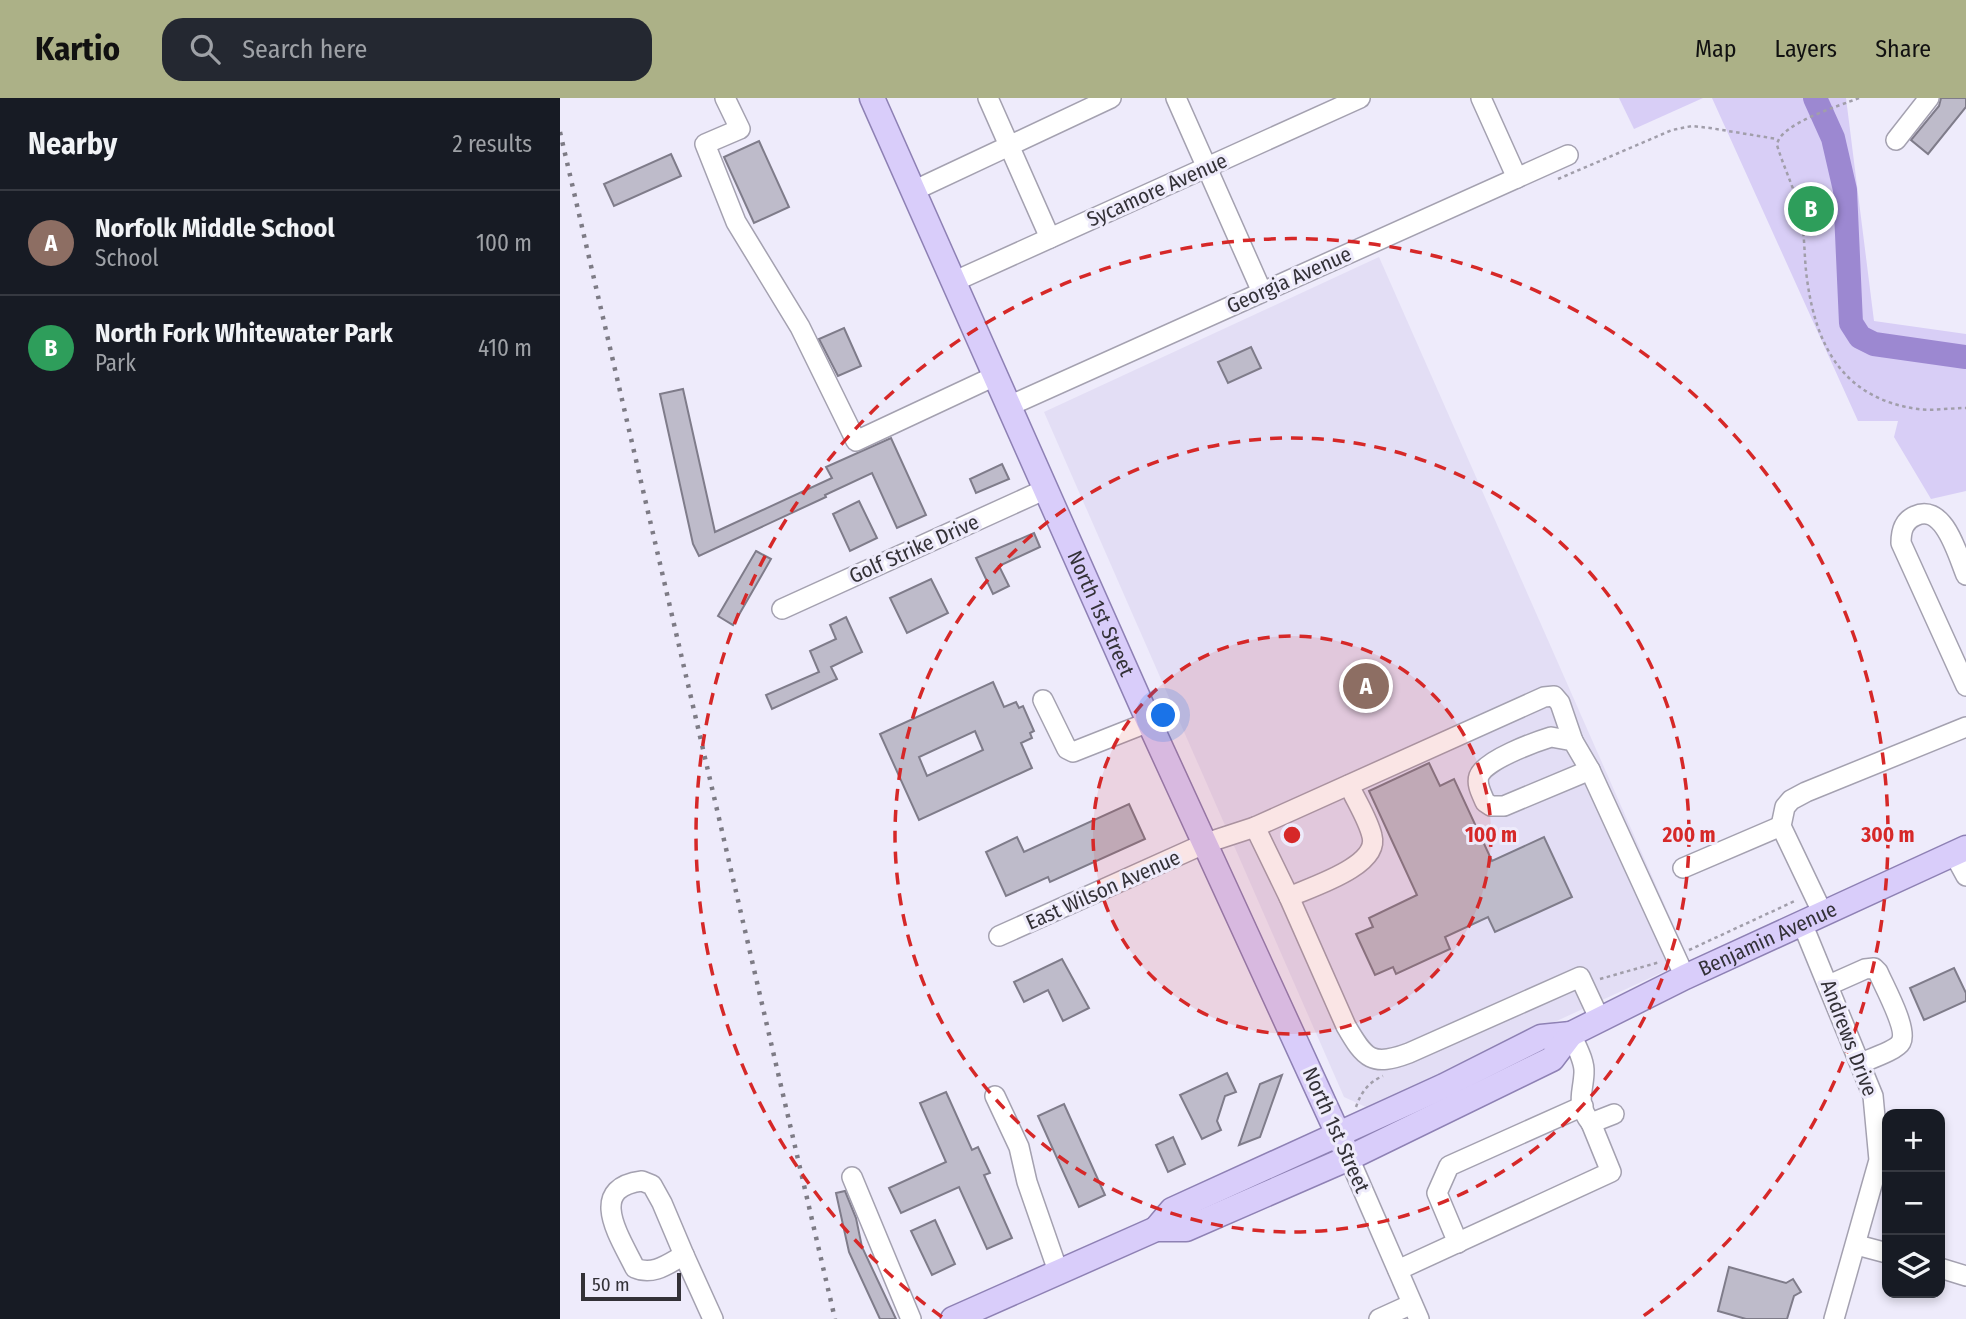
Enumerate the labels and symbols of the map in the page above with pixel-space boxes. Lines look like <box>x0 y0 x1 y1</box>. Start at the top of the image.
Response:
street label: Sycamore Avenue <box>1083 147 1231 233</box>
pin: B <box>1788 183 1834 235</box>
street label: Georgia Avenue <box>1223 241 1355 319</box>
street label: Golf Strike Drive <box>845 509 983 589</box>
street label: North 1st Street <box>1062 547 1140 680</box>
pin: A <box>1343 660 1389 712</box>
your location <box>1146 698 1180 732</box>
text: 100 m <box>1465 822 1517 848</box>
text: 200 m <box>1661 822 1716 848</box>
text: 300 m <box>1860 822 1915 848</box>
centre of rings <box>1280 823 1304 847</box>
street label: East Wilson Avenue <box>1022 844 1184 936</box>
street label: Benjamin Avenue <box>1694 896 1841 982</box>
street label: Andrews Drive <box>1815 976 1883 1100</box>
street label: North 1st Street <box>1297 1063 1375 1197</box>
scale bar <box>581 1270 681 1302</box>

